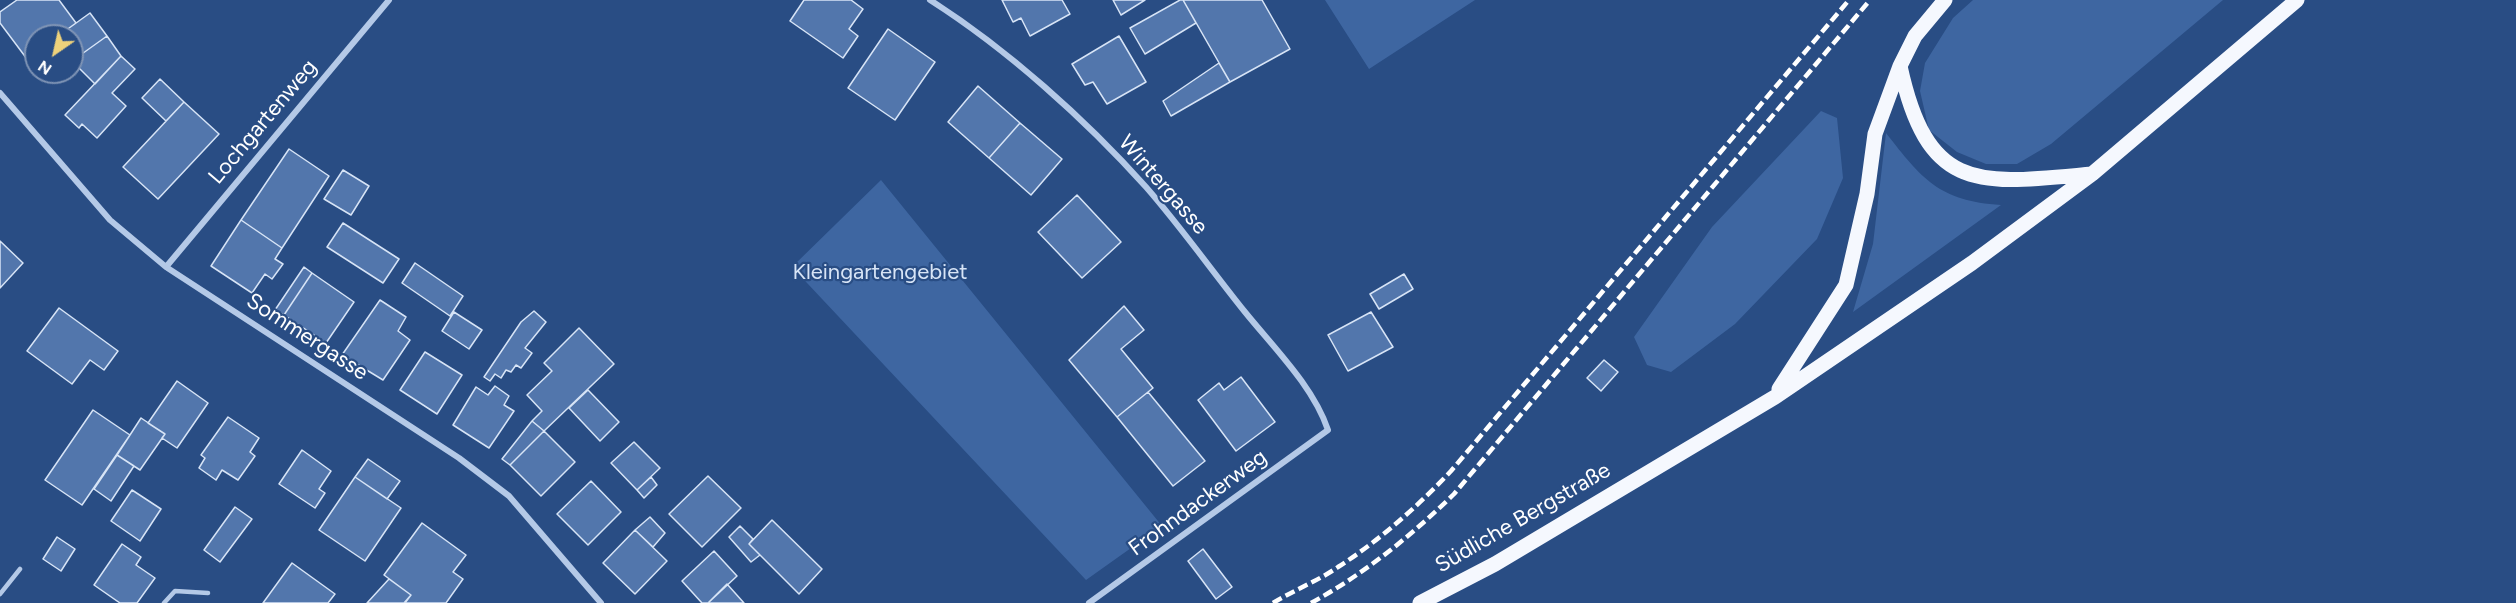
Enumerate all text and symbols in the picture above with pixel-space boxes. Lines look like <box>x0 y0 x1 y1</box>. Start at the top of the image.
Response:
north arrow <box>24 24 84 84</box>
street label: Lochgartenweg <box>203 54 323 190</box>
text: N <box>34 56 55 79</box>
street label: Wintergasse <box>1113 130 1213 240</box>
park label: Kleingartengebiet <box>792 260 968 286</box>
street label: Sommergasse <box>241 288 373 386</box>
street label: Frohndackerweg <box>1124 444 1272 562</box>
street label: Südliche Bergstraße <box>1431 457 1615 579</box>

